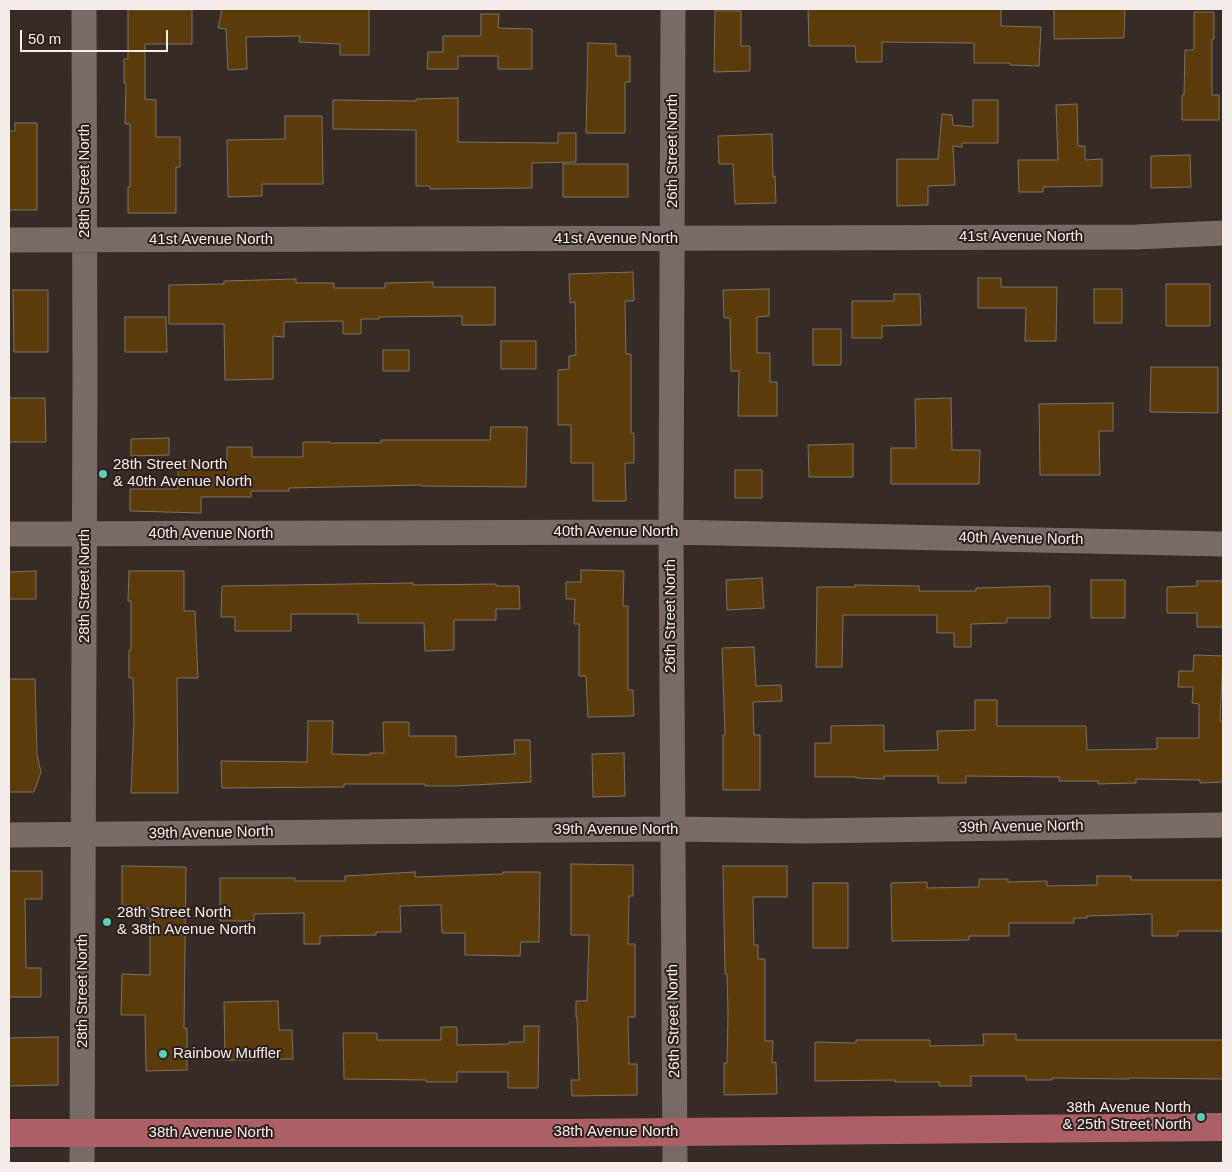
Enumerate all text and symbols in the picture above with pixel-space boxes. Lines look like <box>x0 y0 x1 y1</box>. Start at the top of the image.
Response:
scale bar <box>22 20 170 52</box>
text: 50 m <box>28 30 61 47</box>
street label: 26th Street North <box>664 94 682 208</box>
street label: 28th Street North <box>76 124 94 238</box>
street label: 41st Avenue North <box>959 228 1083 246</box>
street label: 41st Avenue North <box>554 230 678 248</box>
street label: 41st Avenue North <box>149 231 273 249</box>
place label: 28th Street North & 40th Avenue North <box>113 456 252 491</box>
marker: 28th Street North & 40th Avenue North <box>97 468 109 480</box>
street label: 40th Avenue North <box>554 523 678 541</box>
street label: 40th Avenue North <box>149 525 273 543</box>
street label: 28th Street North <box>76 529 94 643</box>
street label: 40th Avenue North <box>958 529 1084 549</box>
street label: 26th Street North <box>662 559 680 673</box>
street label: 39th Avenue North <box>958 817 1084 837</box>
street label: 39th Avenue North <box>554 821 678 839</box>
street label: 39th Avenue North <box>148 823 274 843</box>
place label: 28th Street North & 38th Avenue North <box>117 904 256 939</box>
marker: 28th Street North & 38th Avenue North <box>101 916 113 928</box>
street label: 28th Street North <box>74 934 92 1048</box>
street label: 26th Street North <box>664 964 684 1078</box>
place label: Rainbow Muffler <box>173 1045 281 1063</box>
marker: Rainbow Muffler <box>157 1048 169 1060</box>
place label: 38th Avenue North & 25th Street North <box>1063 1099 1191 1134</box>
marker: 38th Avenue North & 25th Street North <box>1195 1111 1207 1123</box>
street label: 38th Avenue North <box>554 1123 678 1141</box>
street label: 38th Avenue North <box>149 1124 273 1142</box>

